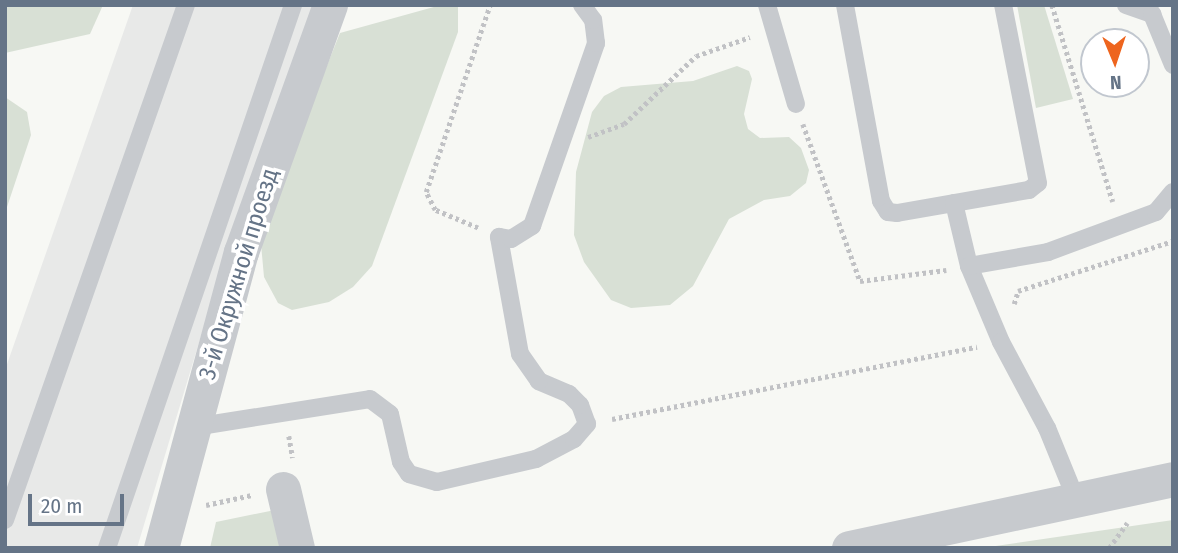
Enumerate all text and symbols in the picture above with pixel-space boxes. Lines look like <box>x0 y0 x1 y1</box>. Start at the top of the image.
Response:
north arrow <box>1080 28 1150 98</box>
text: N <box>1110 71 1122 94</box>
street label: 3-й Окружной проезд <box>193 165 285 383</box>
scale bar <box>32 480 128 524</box>
text: 20 m <box>41 493 82 519</box>

